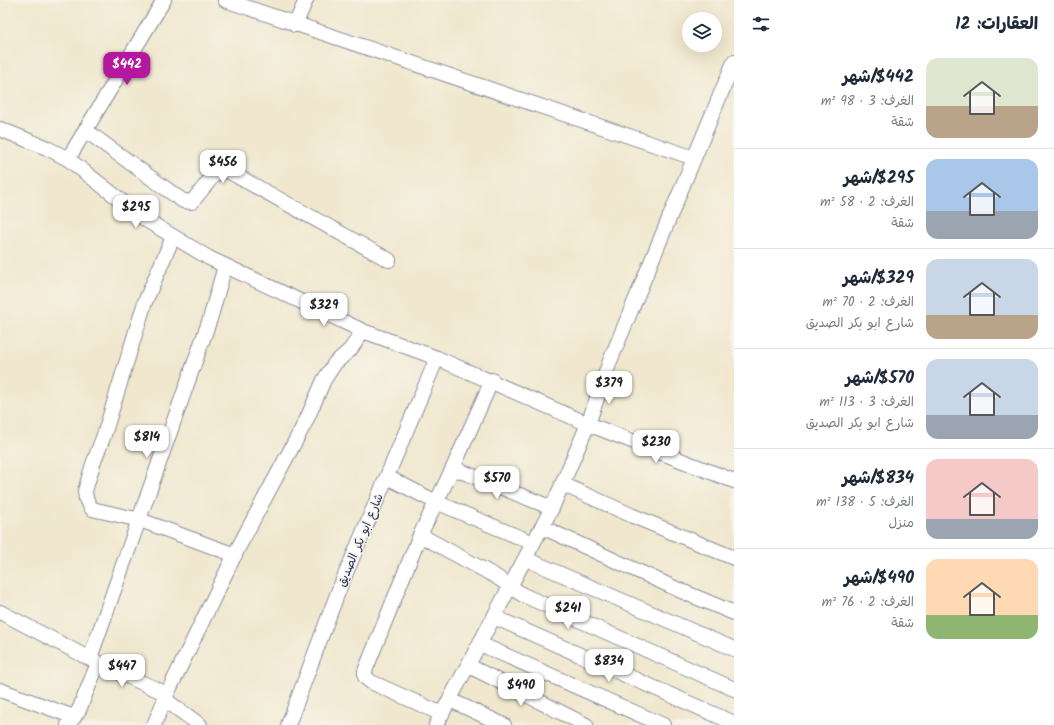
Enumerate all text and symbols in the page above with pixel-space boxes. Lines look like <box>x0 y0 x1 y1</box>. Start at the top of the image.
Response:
text: العقارات: 12 <box>955 11 1038 38</box>
map controls <box>682 12 722 52</box>
button: layers <box>682 12 722 52</box>
icon: filters <box>750 13 772 35</box>
pin: $442 <box>103 52 151 86</box>
text: $442 <box>112 54 142 75</box>
text: $442/شهر <box>842 64 914 91</box>
icon: home <box>958 74 1006 122</box>
text: الغرف: 3 · 98 m² <box>821 91 914 112</box>
text: شقة <box>891 112 914 133</box>
pin: $456 <box>199 150 247 184</box>
text: $456 <box>209 152 237 173</box>
text: $295/شهر <box>844 165 914 192</box>
icon: home <box>958 175 1006 223</box>
text: الغرف: 2 · 58 m² <box>820 192 914 213</box>
pin: $295 <box>112 195 160 229</box>
text: $295 <box>122 197 150 218</box>
text: شقة <box>891 213 914 234</box>
text: $329/شهر <box>843 265 914 292</box>
icon: home <box>958 275 1006 323</box>
text: الغرف: 2 · 70 m² <box>822 292 914 313</box>
pin: $329 <box>300 293 348 327</box>
text: $329 <box>310 295 338 316</box>
text: شارع ابو بكر الصديق <box>806 313 914 334</box>
text: $570/شهر <box>846 365 914 392</box>
pin: $379 <box>585 371 633 405</box>
text: $379 <box>595 373 623 394</box>
icon: home <box>958 375 1006 423</box>
text: الغرف: 3 · 113 m² <box>819 392 914 413</box>
text: شارع ابو بكر الصديق <box>806 413 914 434</box>
pin: $814 <box>123 425 171 459</box>
text: $814 <box>134 427 160 448</box>
pin: $230 <box>632 430 680 464</box>
text: $230 <box>641 432 671 453</box>
text: $834/شهر <box>842 465 914 492</box>
pin: $570 <box>473 466 521 500</box>
text: $570 <box>483 468 511 489</box>
icon: home <box>958 475 1006 523</box>
street label: شارع ابو بكر الصديق <box>332 491 389 590</box>
text: الغرف: 5 · 138 m² <box>816 492 914 513</box>
text: منزل <box>888 513 914 534</box>
text: $490/شهر <box>844 565 914 592</box>
icon: home <box>958 575 1006 623</box>
text: الغرف: 2 · 76 m² <box>822 592 914 613</box>
pin: $241 <box>544 596 592 630</box>
text: $241 <box>555 598 581 619</box>
text: شقة <box>891 613 914 634</box>
pin: $834 <box>585 649 633 683</box>
text: $834 <box>594 651 624 672</box>
pin: $447 <box>98 654 146 688</box>
text: $447 <box>108 656 136 677</box>
pin: $490 <box>497 673 545 707</box>
text: $490 <box>507 675 535 696</box>

